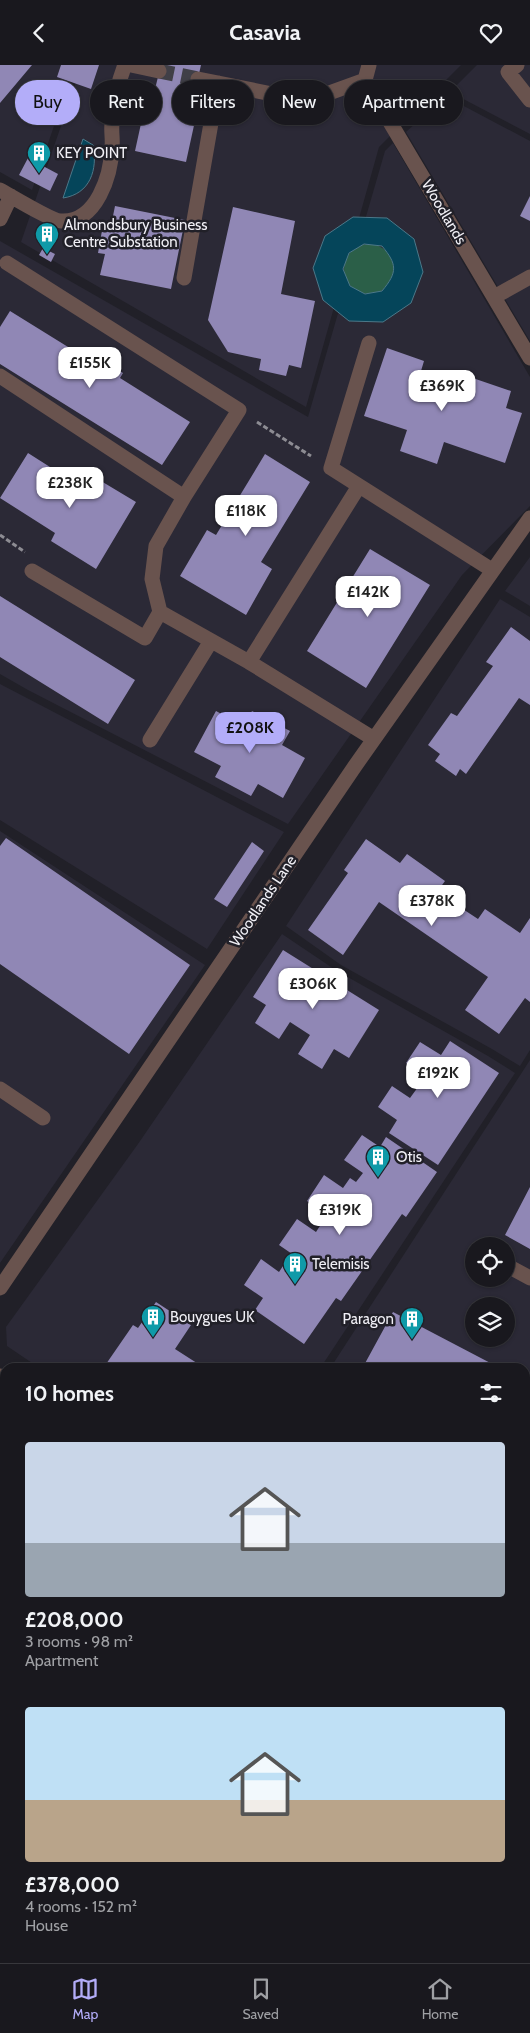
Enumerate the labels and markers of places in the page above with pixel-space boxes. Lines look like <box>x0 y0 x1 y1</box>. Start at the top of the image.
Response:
building icon: KEY POINT <box>26 140 52 174</box>
place label: KEY POINT <box>56 144 127 162</box>
place label: Almondsbury Business Centre Substation <box>64 216 208 251</box>
building icon: Almondsbury Business Centre Substation <box>34 221 60 255</box>
pin: £155K <box>55 347 125 389</box>
pin: £369K <box>407 369 477 412</box>
pin: £238K <box>35 467 105 509</box>
pin: £118K <box>211 495 281 537</box>
pin: £142K <box>333 575 403 618</box>
pin: £208K <box>215 711 285 754</box>
pin: £378K <box>397 885 467 927</box>
pin: £306K <box>278 967 348 1010</box>
pin: £192K <box>403 1057 473 1099</box>
building icon: Otis <box>365 1144 391 1178</box>
place label: Otis <box>396 1148 422 1166</box>
pin: £319K <box>305 1193 375 1236</box>
building icon: Telemisis <box>282 1251 308 1285</box>
place label: Telemisis <box>312 1255 370 1273</box>
building icon: Bouygues UK <box>140 1304 166 1338</box>
building icon: Paragon <box>399 1306 425 1340</box>
place label: Bouygues UK <box>170 1308 255 1326</box>
place label: Paragon <box>342 1310 394 1328</box>

